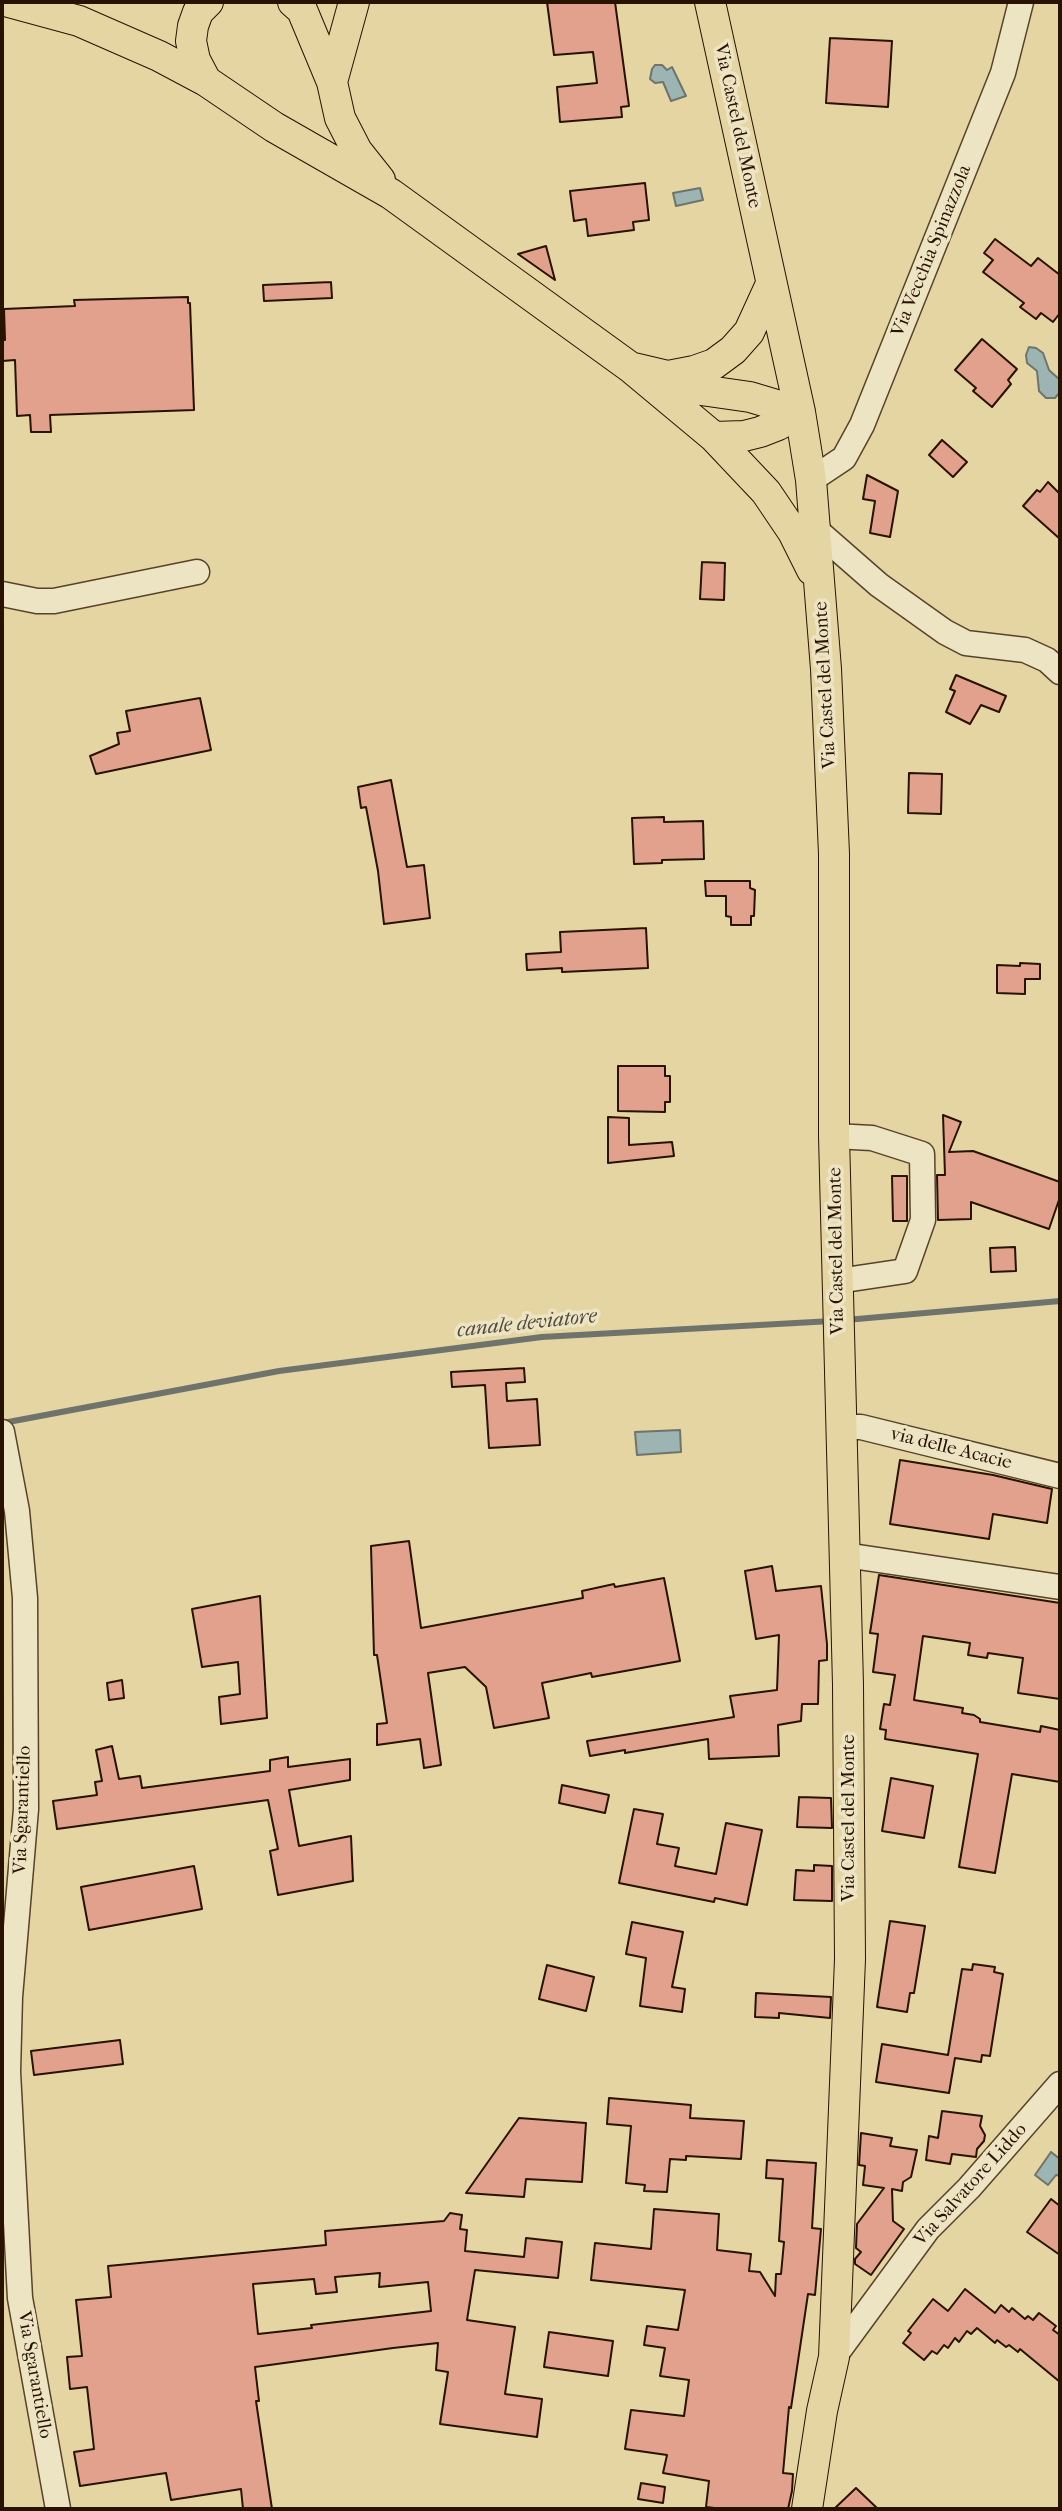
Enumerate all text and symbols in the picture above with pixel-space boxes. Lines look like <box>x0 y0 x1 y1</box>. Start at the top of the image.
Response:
street label: Via Castel del Monte <box>708 42 766 210</box>
street label: Via Vecchia Spinazzola <box>887 162 977 340</box>
street label: Via Castel del Monte <box>810 601 842 769</box>
street label: Via Castel del Monte <box>824 1167 850 1335</box>
water label: canale deviatore <box>456 1304 598 1344</box>
street label: via delle Acacie <box>888 1423 1014 1475</box>
street label: Via Castel del Monte <box>838 1734 860 1902</box>
street label: Via Sgarantiello <box>9 1745 37 1875</box>
street label: Via Salvatore Liddo <box>910 2119 1032 2251</box>
street label: Via Sgarantiello <box>12 2310 56 2440</box>

